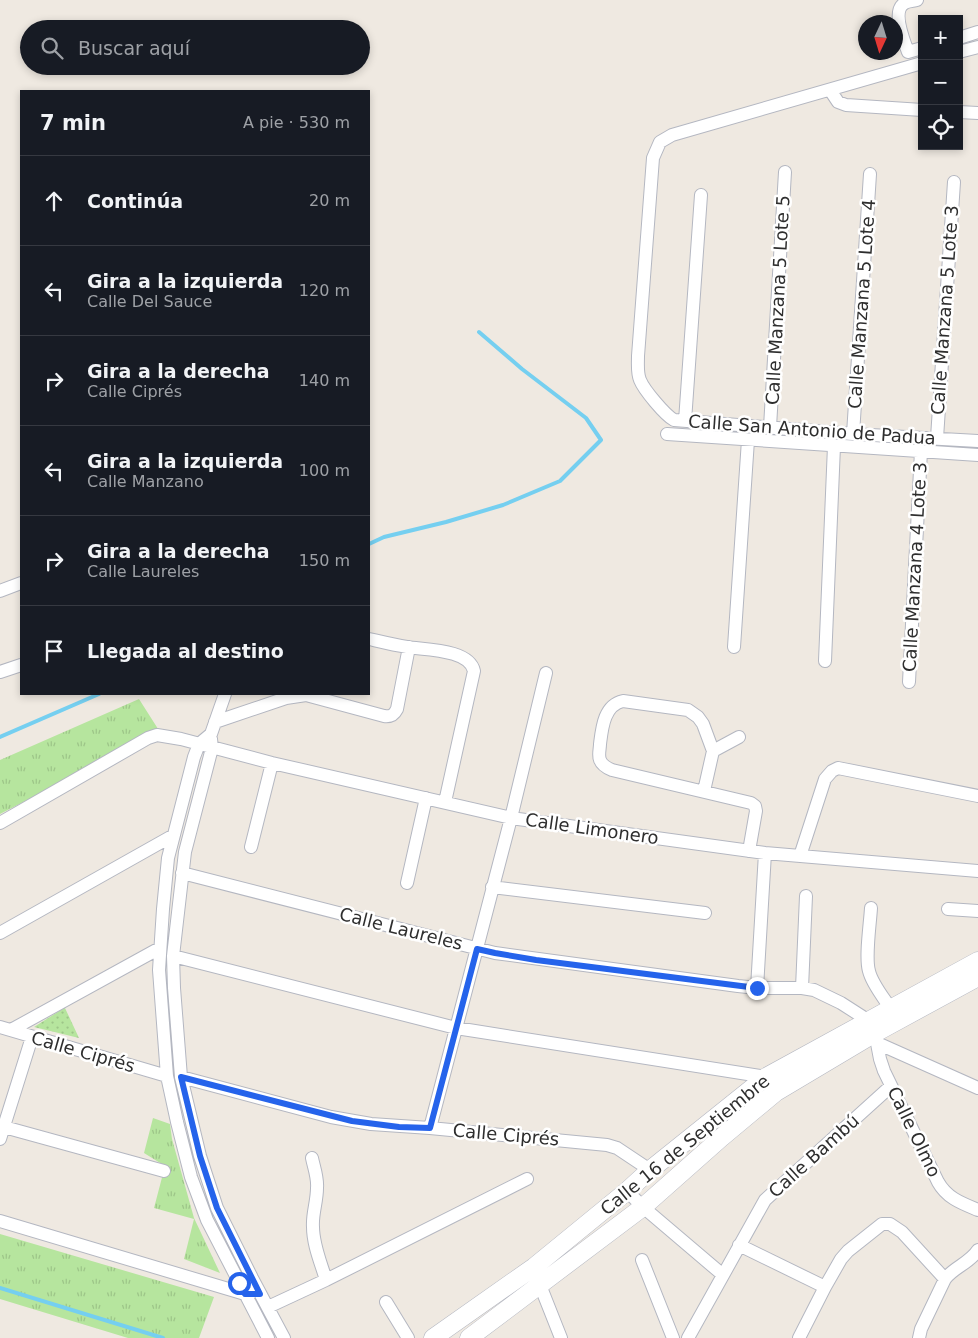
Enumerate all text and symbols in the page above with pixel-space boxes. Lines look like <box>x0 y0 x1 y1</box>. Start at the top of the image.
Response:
north arrow <box>858 15 903 60</box>
map controls <box>918 15 963 150</box>
button: + <box>918 15 963 60</box>
search box <box>20 20 370 75</box>
icon: search <box>38 34 66 62</box>
text: Buscar aquí <box>78 37 190 59</box>
button: − <box>918 60 963 105</box>
button: locate <box>918 105 963 150</box>
text: 7 min <box>40 111 106 135</box>
text: A pie · 530 m <box>243 113 350 132</box>
icon: ahead <box>40 187 68 215</box>
text: Continúa <box>87 190 183 212</box>
text: 20 m <box>309 191 350 210</box>
street label: Calle Manzana 5 Lote 5 <box>762 194 793 405</box>
street label: Calle Manzana 5 Lote 4 <box>844 198 879 410</box>
street label: Calle Manzana 5 Lote 3 <box>927 204 962 416</box>
text: Gira a la izquierda <box>87 270 283 292</box>
icon: left <box>40 277 68 305</box>
text: 120 m <box>299 281 350 300</box>
text: Calle Del Sauce <box>87 292 212 311</box>
text: Gira a la derecha <box>87 360 270 382</box>
icon: right <box>40 367 68 395</box>
text: 140 m <box>299 371 350 390</box>
text: Calle Ciprés <box>87 382 182 401</box>
street label: Calle San Antonio de Padua <box>688 410 937 449</box>
text: Gira a la izquierda <box>87 450 283 472</box>
icon: left <box>40 457 68 485</box>
text: 100 m <box>299 461 350 480</box>
street label: Calle Manzana 4 Lote 3 <box>899 461 930 672</box>
text: Calle Manzano <box>87 472 204 491</box>
text: Gira a la derecha <box>87 540 270 562</box>
icon: right <box>40 547 68 575</box>
text: 150 m <box>299 551 350 570</box>
text: Calle Laureles <box>87 562 199 581</box>
icon: arrive <box>40 637 68 665</box>
text: Llegada al destino <box>87 640 284 662</box>
street label: Calle Limonero <box>524 809 660 848</box>
street label: Calle Laureles <box>337 903 465 954</box>
route end <box>746 977 769 1000</box>
street label: Calle Ciprés <box>29 1027 137 1076</box>
street label: Calle 16 de Septiembre <box>596 1070 773 1219</box>
street label: Calle Olmo <box>884 1083 945 1180</box>
street label: Calle Bambú <box>764 1110 863 1202</box>
street label: Calle Ciprés <box>452 1119 560 1150</box>
route start <box>228 1272 251 1295</box>

